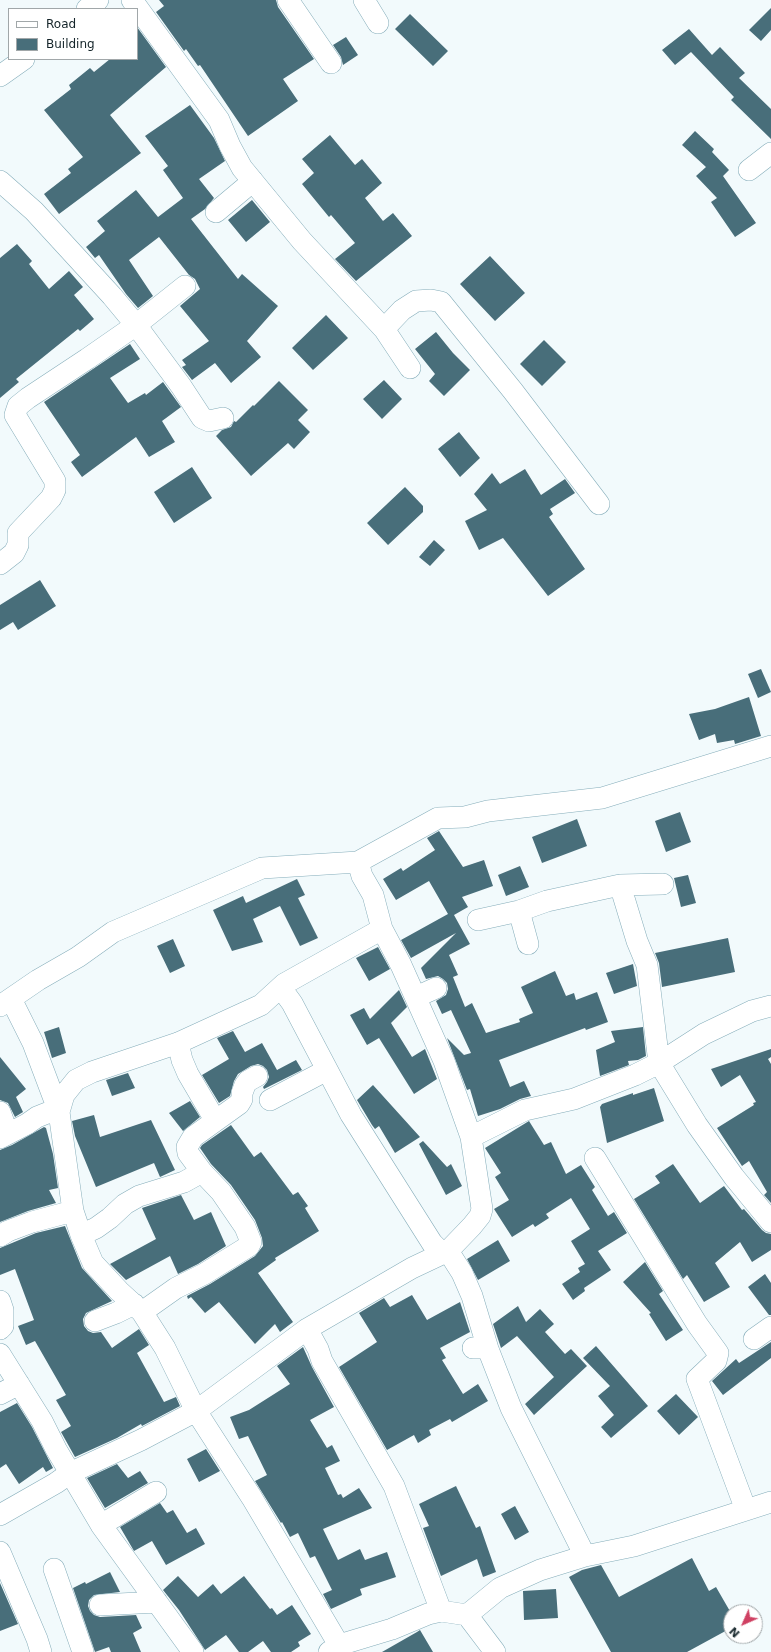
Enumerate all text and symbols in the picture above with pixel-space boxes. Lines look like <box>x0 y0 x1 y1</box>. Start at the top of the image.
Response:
legend <box>8 8 138 60</box>
text: Road <box>46 17 76 31</box>
text: Building <box>46 37 95 51</box>
north arrow <box>723 1604 763 1644</box>
text: N <box>727 1624 743 1640</box>

